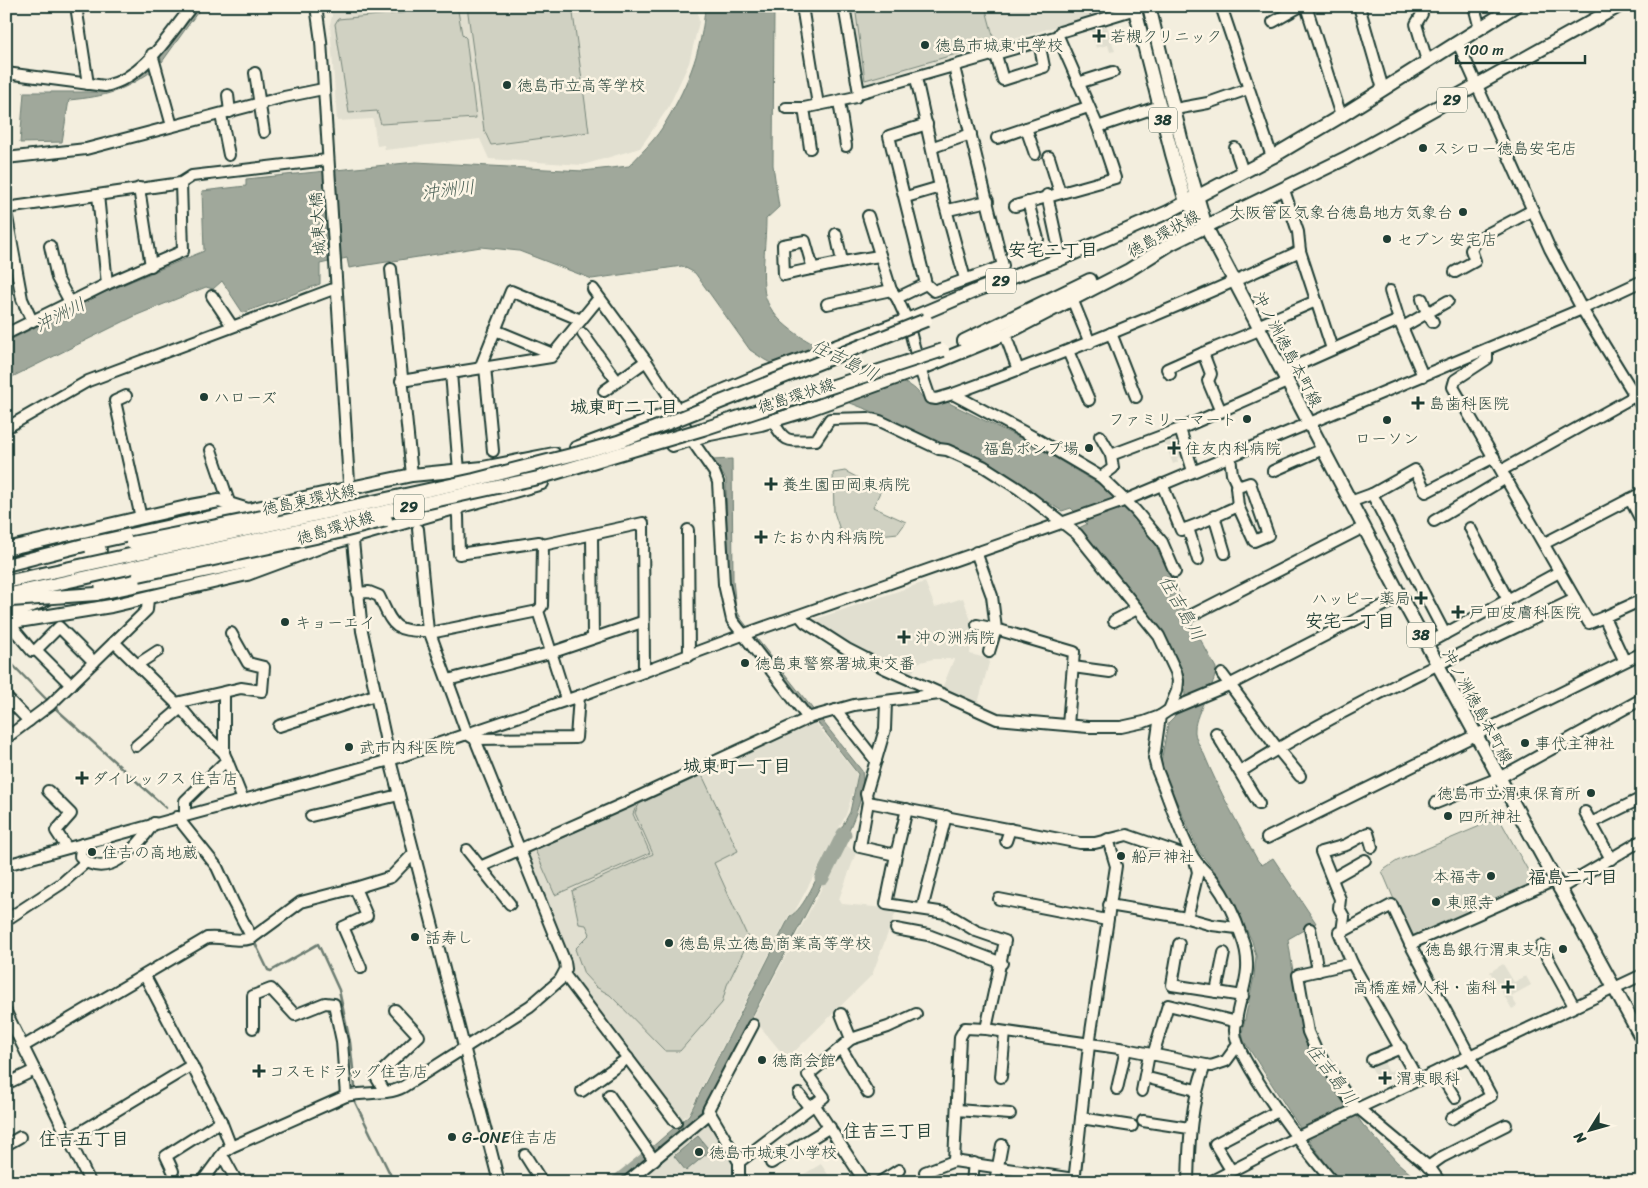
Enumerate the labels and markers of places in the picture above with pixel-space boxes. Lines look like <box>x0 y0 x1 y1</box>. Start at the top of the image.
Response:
place label: 若槻クリニック <box>1110 22 1222 51</box>
marker: 若槻クリニック <box>1092 29 1106 43</box>
place label: 徳島市城東中学校 <box>935 31 1063 60</box>
marker: 徳島市城東中学校 <box>919 39 931 51</box>
place label: 徳島市立高等学校 <box>517 71 645 100</box>
marker: 徳島市立高等学校 <box>501 79 513 91</box>
place label: スシロー徳島安宅店 <box>1433 134 1577 163</box>
marker: スシロー徳島安宅店 <box>1417 142 1429 154</box>
place label: 大阪管区気象台徳島地方気象台 <box>1229 198 1453 227</box>
marker: 大阪管区気象台徳島地方気象台 <box>1457 206 1469 218</box>
place label: セブン 安宅店 <box>1397 225 1497 254</box>
marker: セブン 安宅店 <box>1381 233 1393 245</box>
place label: ハローズ <box>214 383 277 412</box>
place label: 島歯科医院 <box>1429 389 1509 418</box>
marker: ハローズ <box>198 391 210 403</box>
marker: 島歯科医院 <box>1411 396 1425 410</box>
place label: ファミリーマート <box>1109 405 1237 434</box>
marker: ファミリーマート <box>1241 413 1253 425</box>
marker: ローソン <box>1381 414 1393 426</box>
place label: ローソン <box>1355 424 1419 453</box>
place label: 福島ポンプ場 <box>983 434 1079 463</box>
place label: 住友内科病院 <box>1185 434 1281 463</box>
marker: 住友内科病院 <box>1167 441 1181 455</box>
marker: 福島ポンプ場 <box>1083 442 1095 454</box>
place label: 養生園田岡東病院 <box>782 470 910 499</box>
marker: 養生園田岡東病院 <box>764 477 778 491</box>
place label: たおか内科病院 <box>772 523 884 552</box>
marker: たおか内科病院 <box>754 530 768 544</box>
place label: ハッピー 薬局 <box>1312 584 1411 613</box>
marker: ハッピー 薬局 <box>1415 592 1427 604</box>
place label: 戸田皮膚科医院 <box>1469 598 1581 627</box>
marker: 戸田皮膚科医院 <box>1451 605 1465 619</box>
place label: キョーエイ <box>295 608 375 637</box>
marker: キョーエイ <box>279 616 291 628</box>
place label: 沖の洲病院 <box>915 623 995 652</box>
marker: 沖の洲病院 <box>897 630 911 644</box>
place label: 徳島東警察署城東交番 <box>755 649 915 678</box>
marker: 徳島東警察署城東交番 <box>739 657 751 669</box>
place label: 事代主神社 <box>1535 729 1615 758</box>
place label: 武市内科医院 <box>359 733 455 762</box>
marker: 事代主神社 <box>1519 737 1531 749</box>
marker: 武市内科医院 <box>343 741 355 753</box>
place label: ダイレックス 住吉店 <box>92 764 238 793</box>
marker: ダイレックス 住吉店 <box>76 772 88 784</box>
place label: 徳島市立渭東保育所 <box>1437 779 1581 808</box>
marker: 徳島市立渭東保育所 <box>1585 787 1597 799</box>
place label: 四所神社 <box>1458 802 1522 831</box>
marker: 四所神社 <box>1442 810 1454 822</box>
place label: 住吉の高地蔵 <box>102 838 198 867</box>
place label: 船戸神社 <box>1131 842 1195 871</box>
marker: 住吉の高地蔵 <box>86 846 98 858</box>
marker: 船戸神社 <box>1115 850 1127 862</box>
place label: 本福寺 <box>1433 862 1481 891</box>
marker: 本福寺 <box>1485 870 1497 882</box>
place label: 東照寺 <box>1446 888 1494 917</box>
marker: 東照寺 <box>1430 896 1442 908</box>
place label: 話寿し <box>425 923 473 952</box>
place label: 徳島県立徳島商業高等学校 <box>679 929 871 958</box>
marker: 話寿し <box>409 931 421 943</box>
place label: 徳島銀行渭東支店 <box>1425 935 1553 964</box>
marker: 徳島県立徳島商業高等学校 <box>663 937 675 949</box>
marker: 徳島銀行渭東支店 <box>1557 943 1569 955</box>
place label: 高橋産婦人科・歯科 <box>1353 973 1497 1002</box>
marker: 高橋産婦人科・歯科 <box>1501 980 1515 994</box>
place label: 徳商会館 <box>772 1046 836 1075</box>
marker: 徳商会館 <box>756 1054 768 1066</box>
place label: コスモドラッグ住吉店 <box>269 1057 428 1086</box>
place label: 渭東眼科 <box>1396 1064 1460 1093</box>
marker: コスモドラッグ住吉店 <box>253 1065 265 1077</box>
marker: 渭東眼科 <box>1378 1071 1392 1085</box>
place label: G-ONE住吉店 <box>462 1123 558 1152</box>
marker: G-ONE住吉店 <box>446 1131 458 1143</box>
place label: 徳島市城東小学校 <box>709 1138 837 1167</box>
marker: 徳島市城東小学校 <box>693 1146 705 1158</box>

